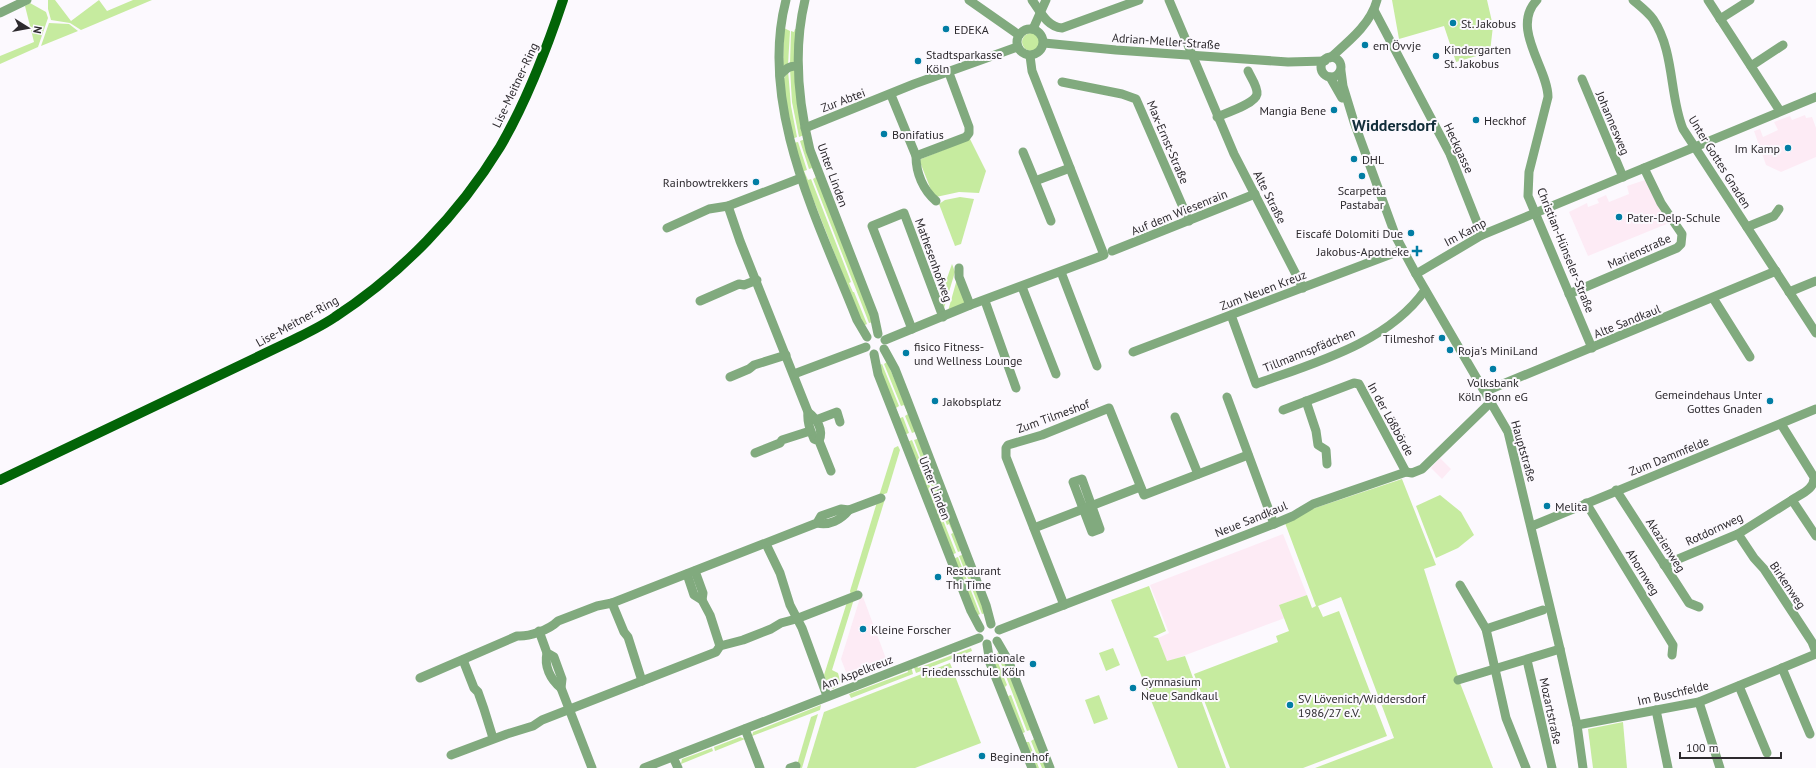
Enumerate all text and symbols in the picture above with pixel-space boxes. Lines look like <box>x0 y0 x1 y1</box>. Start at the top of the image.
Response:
north arrow <box>8 8 48 48</box>
place label: St. Jakobus <box>1461 16 1516 31</box>
marker: St. Jakobus <box>1448 18 1458 28</box>
place label: EDEKA <box>954 22 989 37</box>
marker: EDEKA <box>941 24 951 34</box>
text: N <box>30 25 45 35</box>
street label: Adrian-Meller-Straße <box>1111 30 1221 52</box>
place label: em Övvje <box>1373 38 1421 53</box>
street label: Lise-Meitner-Ring <box>489 40 541 130</box>
marker: em Övvje <box>1360 40 1370 50</box>
place label: Kindergarten St. Jakobus <box>1444 42 1511 71</box>
place label: Stadtsparkasse Köln <box>926 47 1002 76</box>
marker: Kindergarten St. Jakobus <box>1431 51 1441 61</box>
marker: Stadtsparkasse Köln <box>913 56 923 66</box>
street label: Zur Abtei <box>819 85 867 115</box>
street label: Johannesweg <box>1592 88 1633 157</box>
street label: Max-Ernst-Straße <box>1144 98 1192 186</box>
place label: Mangia Bene <box>1259 103 1326 118</box>
marker: Mangia Bene <box>1329 105 1339 115</box>
place label: Heckhof <box>1484 113 1527 128</box>
street label: Unter Gottes Gnaden <box>1685 113 1755 211</box>
district label: Widdersdorf <box>1352 115 1437 135</box>
marker: Heckhof <box>1471 115 1481 125</box>
street label: Heckgasse <box>1441 121 1477 175</box>
place label: Bonifatius <box>892 127 944 142</box>
marker: Bonifatius <box>879 129 889 139</box>
street label: Unter Linden <box>815 141 851 209</box>
place label: Im Kamp <box>1734 141 1780 156</box>
marker: Im Kamp <box>1783 143 1793 153</box>
place label: DHL <box>1362 152 1384 167</box>
marker: DHL <box>1349 154 1359 164</box>
street label: Alte Straße <box>1250 168 1290 226</box>
marker: Scarpetta Pastabar <box>1357 171 1367 181</box>
place label: Rainbowtrekkers <box>663 175 748 190</box>
marker: Rainbowtrekkers <box>751 177 761 187</box>
place label: Scarpetta Pastabar <box>1338 183 1386 212</box>
street label: Christian-Hünseler-Straße <box>1534 185 1598 315</box>
street label: Auf dem Wiesenrain <box>1129 186 1229 238</box>
place label: Pater-Delp-Schule <box>1627 210 1720 225</box>
marker: Pater-Delp-Schule <box>1614 212 1624 222</box>
street label: Im Kamp <box>1441 215 1489 249</box>
street label: Mathesenhofweg <box>912 216 956 304</box>
place label: Eiscafé Dolomiti Due <box>1296 226 1403 241</box>
marker: Eiscafé Dolomiti Due <box>1406 228 1416 238</box>
street label: Marienstraße <box>1605 230 1673 272</box>
place label: Jakobus-Apotheke <box>1316 244 1409 259</box>
marker: Jakobus-Apotheke <box>1412 246 1422 256</box>
street label: Zum Neuen Kreuz <box>1218 267 1308 313</box>
street label: Lise-Meitner-Ring <box>253 292 341 350</box>
street label: Alte Sandkaul <box>1591 301 1663 341</box>
street label: Tillmannspfädchen <box>1261 325 1357 375</box>
place label: Tilmeshof <box>1383 331 1435 346</box>
marker: Tilmeshof <box>1437 333 1447 343</box>
place label: fisico Fitness- und Wellness Lounge <box>914 339 1022 368</box>
place label: Roja's MiniLand <box>1458 343 1538 358</box>
marker: Roja's MiniLand <box>1445 345 1455 355</box>
marker: fisico Fitness- und Wellness Lounge <box>901 348 911 358</box>
marker: Volksbank Köln Bonn eG <box>1488 364 1498 374</box>
place label: Volksbank Köln Bonn eG <box>1458 375 1528 404</box>
street label: In der Lößbörde <box>1365 380 1417 458</box>
place label: Gemeindehaus Unter Gottes Gnaden <box>1655 387 1762 416</box>
place label: Jakobsplatz <box>942 394 1001 409</box>
marker: Jakobsplatz <box>930 396 940 406</box>
street label: Zum Tilmeshof <box>1015 396 1092 436</box>
marker: Gemeindehaus Unter Gottes Gnaden <box>1765 396 1775 406</box>
street label: Hauptstraße <box>1508 418 1540 484</box>
street label: Zum Dammfelde <box>1627 433 1711 479</box>
street label: Unter Linden <box>916 454 954 522</box>
street label: Neue Sandkaul <box>1213 497 1290 540</box>
place label: Melita <box>1555 499 1587 514</box>
marker: Melita <box>1542 501 1552 511</box>
street label: Rotdornweg <box>1683 509 1745 549</box>
street label: Akazienweg <box>1643 515 1689 575</box>
street label: Ahornweg <box>1623 546 1663 598</box>
street label: Birkenweg <box>1767 559 1809 611</box>
place label: Restaurant Thi Time <box>946 563 1001 592</box>
marker: Restaurant Thi Time <box>933 572 943 582</box>
place label: Kleine Forscher <box>871 622 951 637</box>
marker: Kleine Forscher <box>858 624 868 634</box>
place label: Internationale Friedensschule Köln <box>922 650 1025 679</box>
street label: Am Aspelkreuz <box>819 651 895 693</box>
marker: Internationale Friedensschule Köln <box>1028 659 1038 669</box>
place label: Gymnasium Neue Sandkaul <box>1141 674 1218 703</box>
street label: Mozartstraße <box>1537 676 1565 746</box>
street label: Im Buschfelde <box>1636 678 1710 708</box>
marker: Gymnasium Neue Sandkaul <box>1128 683 1138 693</box>
place label: SV Lövenich/Widdersdorf 1986/27 e.V. <box>1298 691 1427 720</box>
marker: SV Lövenich/Widdersdorf 1986/27 e.V. <box>1285 700 1295 710</box>
scale bar <box>1680 734 1781 760</box>
text: 100 m <box>1686 740 1719 755</box>
place label: Beginenhof <box>990 749 1050 764</box>
marker: Beginenhof <box>977 751 987 761</box>

